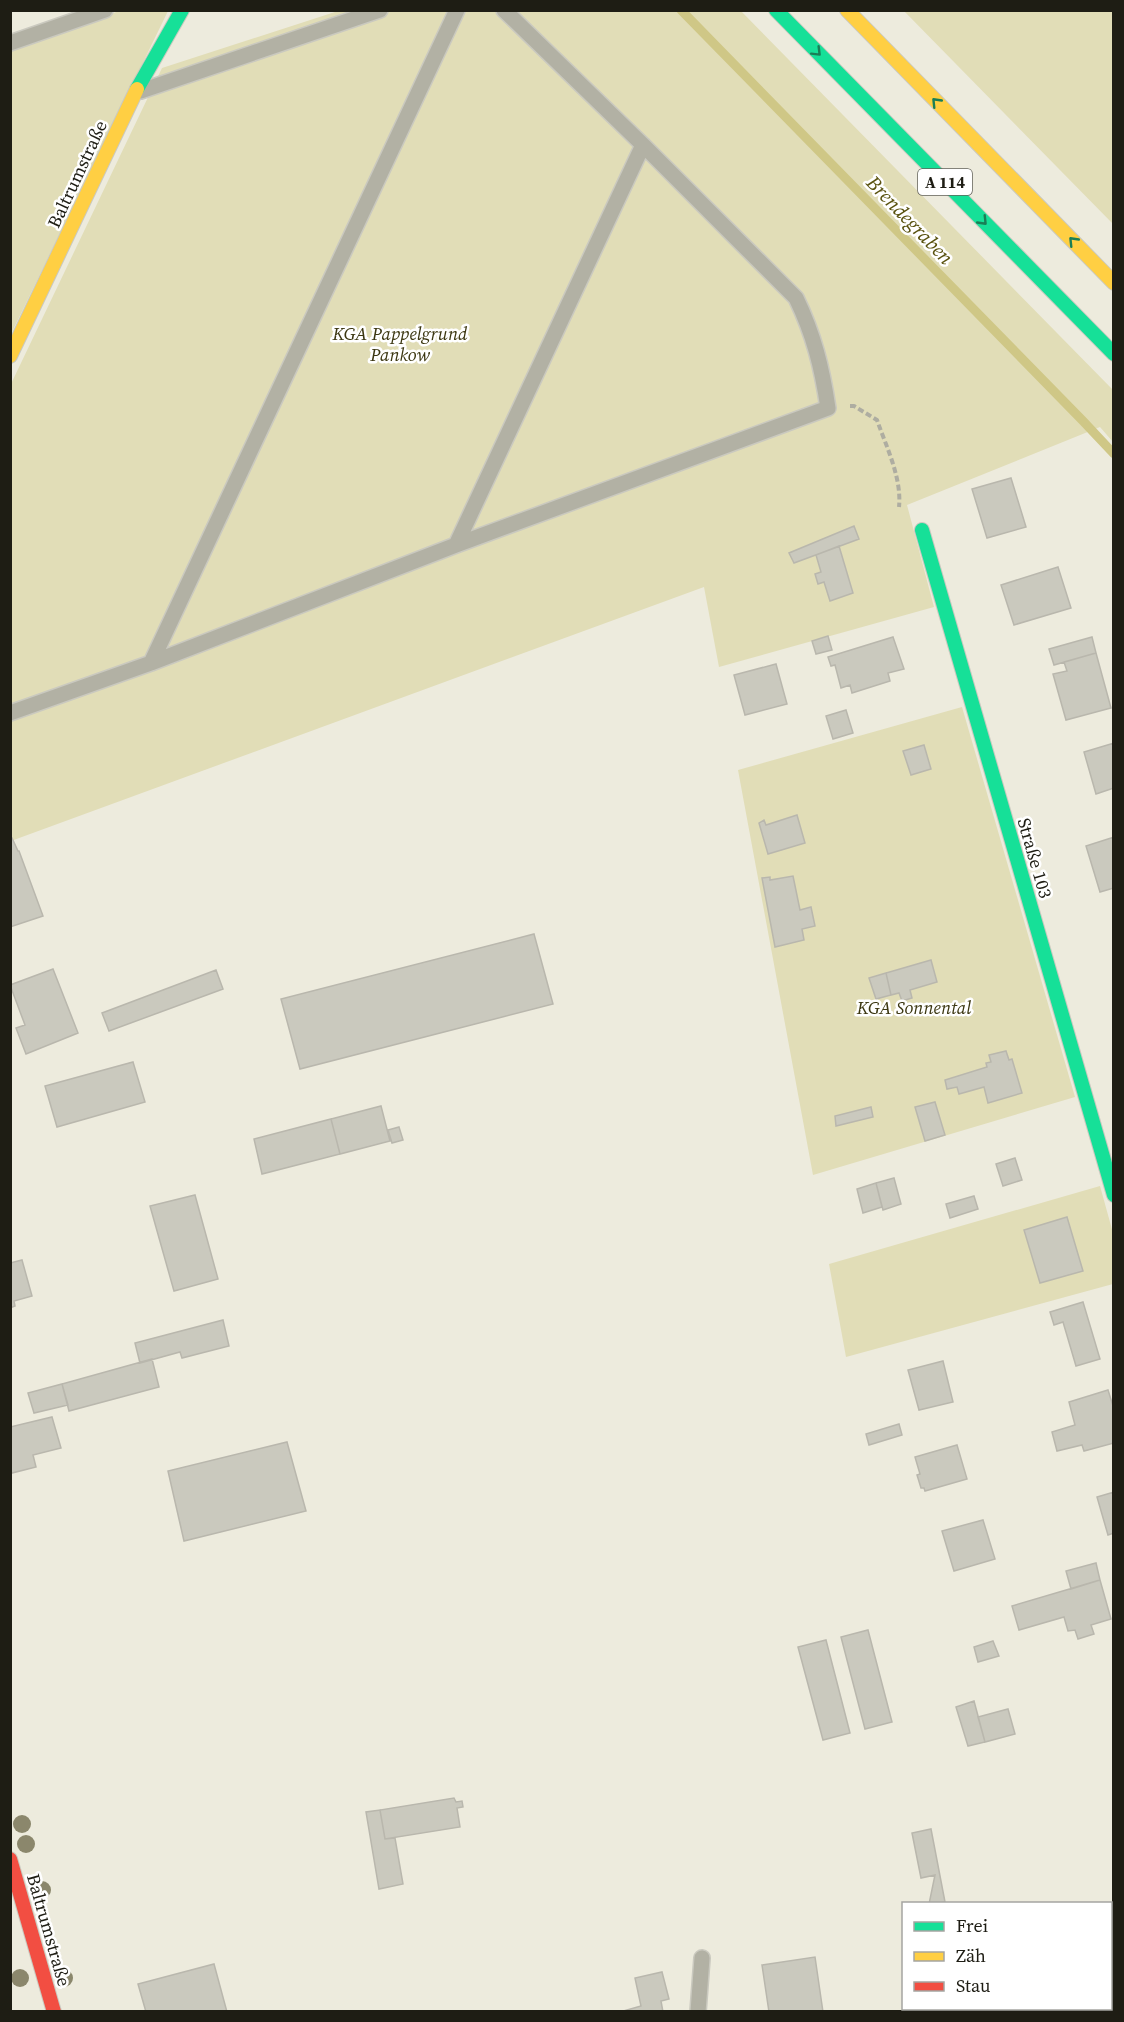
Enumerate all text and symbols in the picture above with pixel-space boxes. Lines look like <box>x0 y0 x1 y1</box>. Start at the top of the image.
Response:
one-way arrow <box>810 46 821 56</box>
one-way arrow <box>932 98 943 108</box>
street label: Baltrumstraße <box>41 116 113 232</box>
water label: Brendegraben <box>860 169 960 271</box>
road number: A 114 <box>918 169 972 195</box>
one-way arrow <box>976 214 987 225</box>
one-way arrow <box>1069 237 1080 248</box>
park label: KGA Pappelgrund Pankow <box>332 321 468 367</box>
street label: Straße 103 <box>1012 815 1058 901</box>
park label: KGA Sonnental <box>856 995 971 1020</box>
street label: Baltrumstraße <box>21 1871 77 1989</box>
legend <box>902 1902 1112 2010</box>
text: Frei <box>956 1913 988 1938</box>
text: Zäh <box>956 1943 986 1968</box>
text: Stau <box>956 1973 991 1998</box>

